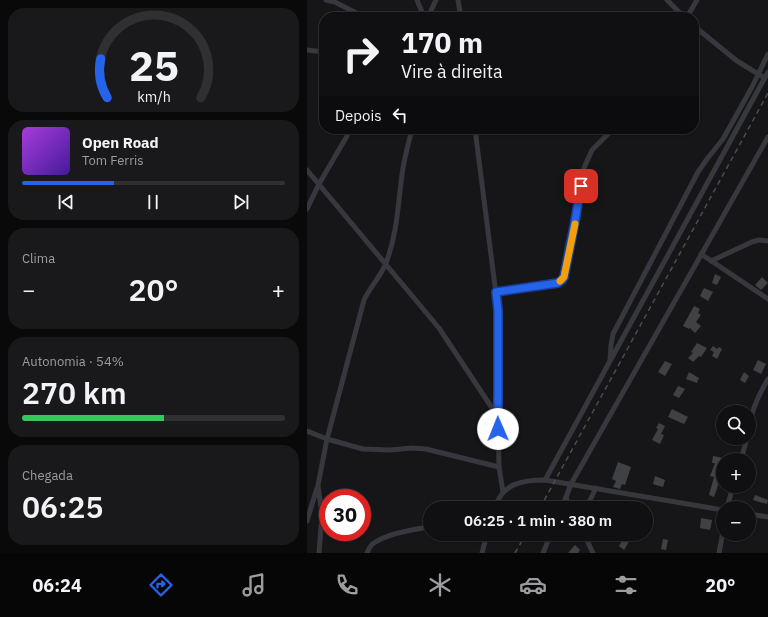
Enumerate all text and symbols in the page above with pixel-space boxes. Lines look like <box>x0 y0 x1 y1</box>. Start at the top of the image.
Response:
text: 170 m <box>401 24 483 61</box>
icon: right <box>335 28 387 80</box>
text: 25 <box>129 38 178 92</box>
text: Vire à direita <box>401 60 503 83</box>
text: km/h <box>137 87 170 106</box>
icon: left <box>389 104 411 126</box>
text: Depois <box>335 106 381 125</box>
text: Open Road <box>82 133 159 152</box>
text: Tom Ferris <box>82 152 144 169</box>
pin <box>564 169 598 203</box>
icon: arrive <box>570 175 592 197</box>
icon: previous <box>55 191 77 213</box>
icon: pause <box>142 191 164 213</box>
icon: next <box>230 191 252 213</box>
text: Clima <box>22 250 55 267</box>
text: 20° <box>128 270 179 309</box>
text: − <box>22 275 35 304</box>
text: + <box>272 275 285 304</box>
text: Autonomia · 54% <box>22 353 124 370</box>
text: 270 km <box>22 373 127 412</box>
map controls <box>716 405 756 541</box>
button: search <box>716 405 756 445</box>
position arrow <box>477 408 519 450</box>
button: + <box>716 453 756 493</box>
text: Chegada <box>22 467 73 484</box>
text: 06:25 <box>22 487 104 526</box>
speed limit sign: 30 <box>319 489 371 541</box>
button: − <box>716 501 756 541</box>
text: 06:25 · 1 min · 380 m <box>464 511 612 530</box>
icon: directions <box>147 571 175 599</box>
icon: music <box>240 571 268 599</box>
icon: phone <box>333 571 361 599</box>
icon: climate <box>426 571 454 599</box>
icon: car <box>519 571 547 599</box>
icon: filters <box>612 571 640 599</box>
text: 06:24 <box>33 574 82 597</box>
text: 20° <box>705 574 735 597</box>

